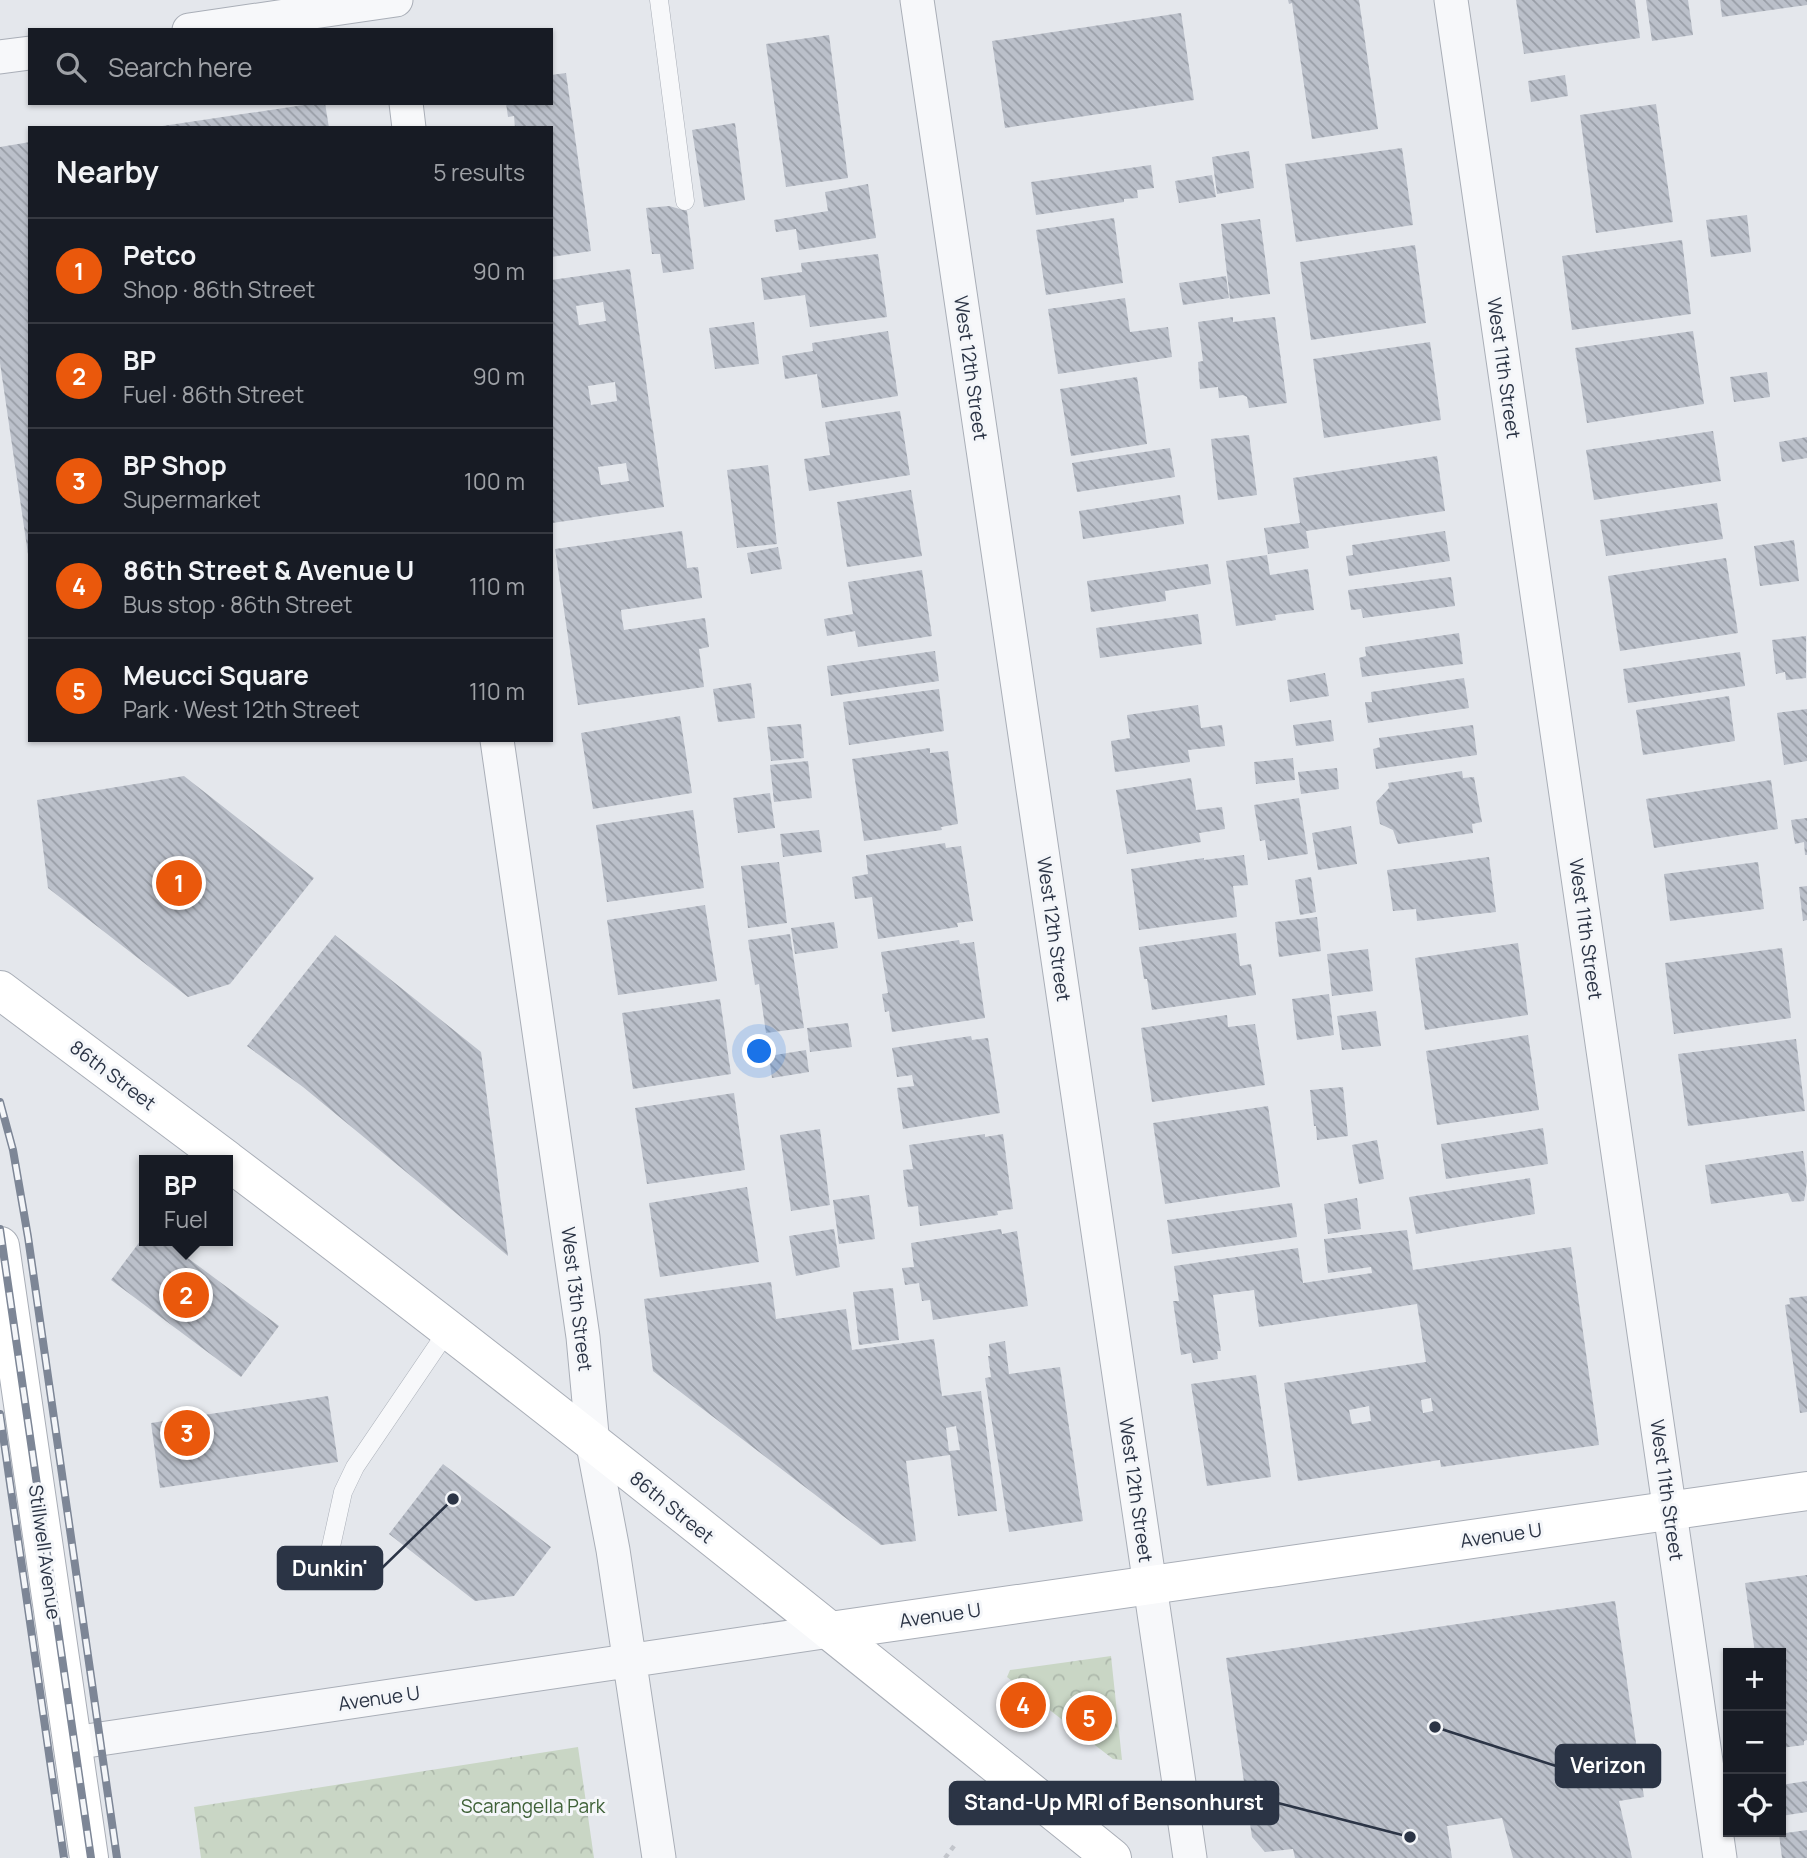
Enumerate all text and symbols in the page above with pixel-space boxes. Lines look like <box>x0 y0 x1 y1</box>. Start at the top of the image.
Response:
search box <box>28 28 553 105</box>
icon: search <box>52 48 90 86</box>
text: Search here <box>108 49 253 85</box>
text: Nearby <box>56 151 159 192</box>
text: 5 results <box>433 156 525 188</box>
text: Petco <box>123 237 196 273</box>
text: 1 <box>74 255 84 287</box>
text: 90 m <box>473 255 525 287</box>
text: Shop · 86th Street <box>123 273 315 305</box>
street label: West 12th Street <box>948 294 994 442</box>
street label: West 11th Street <box>1481 296 1527 440</box>
text: BP <box>123 342 156 378</box>
text: 2 <box>72 360 86 392</box>
text: 90 m <box>473 360 525 392</box>
text: Fuel · 86th Street <box>123 378 304 410</box>
text: BP Shop <box>123 447 227 483</box>
text: 3 <box>72 465 86 497</box>
text: 100 m <box>464 465 525 497</box>
text: Supermarket <box>123 483 261 515</box>
text: 86th Street & Avenue U <box>123 552 414 588</box>
text: 4 <box>72 570 86 602</box>
text: 110 m <box>469 570 525 602</box>
text: Bus stop · 86th Street <box>123 588 353 620</box>
text: Meucci Square <box>123 657 309 693</box>
text: 5 <box>72 675 86 707</box>
text: 110 m <box>469 675 525 707</box>
text: Park · West 12th Street <box>123 693 360 725</box>
street label: West 12th Street <box>1031 855 1077 1003</box>
pin: 1 <box>156 857 202 909</box>
street label: West 11th Street <box>1563 857 1609 1001</box>
street label: 86th Street <box>65 1034 161 1116</box>
your location <box>742 1034 776 1068</box>
popup <box>139 1155 233 1246</box>
text: BP <box>164 1167 197 1203</box>
text: Fuel <box>164 1203 208 1235</box>
street label: West 13th Street <box>555 1225 599 1373</box>
pin: 2 <box>163 1269 209 1321</box>
pin: 3 <box>164 1407 210 1459</box>
street label: West 12th Street <box>1113 1416 1159 1564</box>
street label: West 11th Street <box>1644 1418 1690 1562</box>
street label: 86th Street <box>624 1465 720 1549</box>
street label: Stillwell Avenue <box>23 1483 67 1621</box>
street label: Avenue U <box>1458 1516 1544 1554</box>
callout: Dunkin' <box>278 1547 382 1589</box>
text: Dunkin' <box>292 1554 368 1582</box>
street label: Avenue U <box>897 1596 983 1634</box>
map controls <box>1723 1648 1786 1837</box>
button: + <box>1723 1648 1786 1711</box>
street label: Avenue U <box>336 1679 422 1717</box>
pin: 4 <box>1000 1679 1046 1731</box>
pin: 5 <box>1066 1692 1112 1744</box>
button: − <box>1723 1711 1786 1774</box>
callout: Verizon <box>1556 1745 1660 1787</box>
text: Verizon <box>1570 1751 1646 1779</box>
button: locate <box>1723 1774 1786 1837</box>
callout: Stand-Up MRI of Bensonhurst <box>950 1782 1278 1824</box>
text: Stand-Up MRI of Bensonhurst <box>964 1788 1264 1816</box>
park label: Scarangella Park <box>461 1793 606 1819</box>

